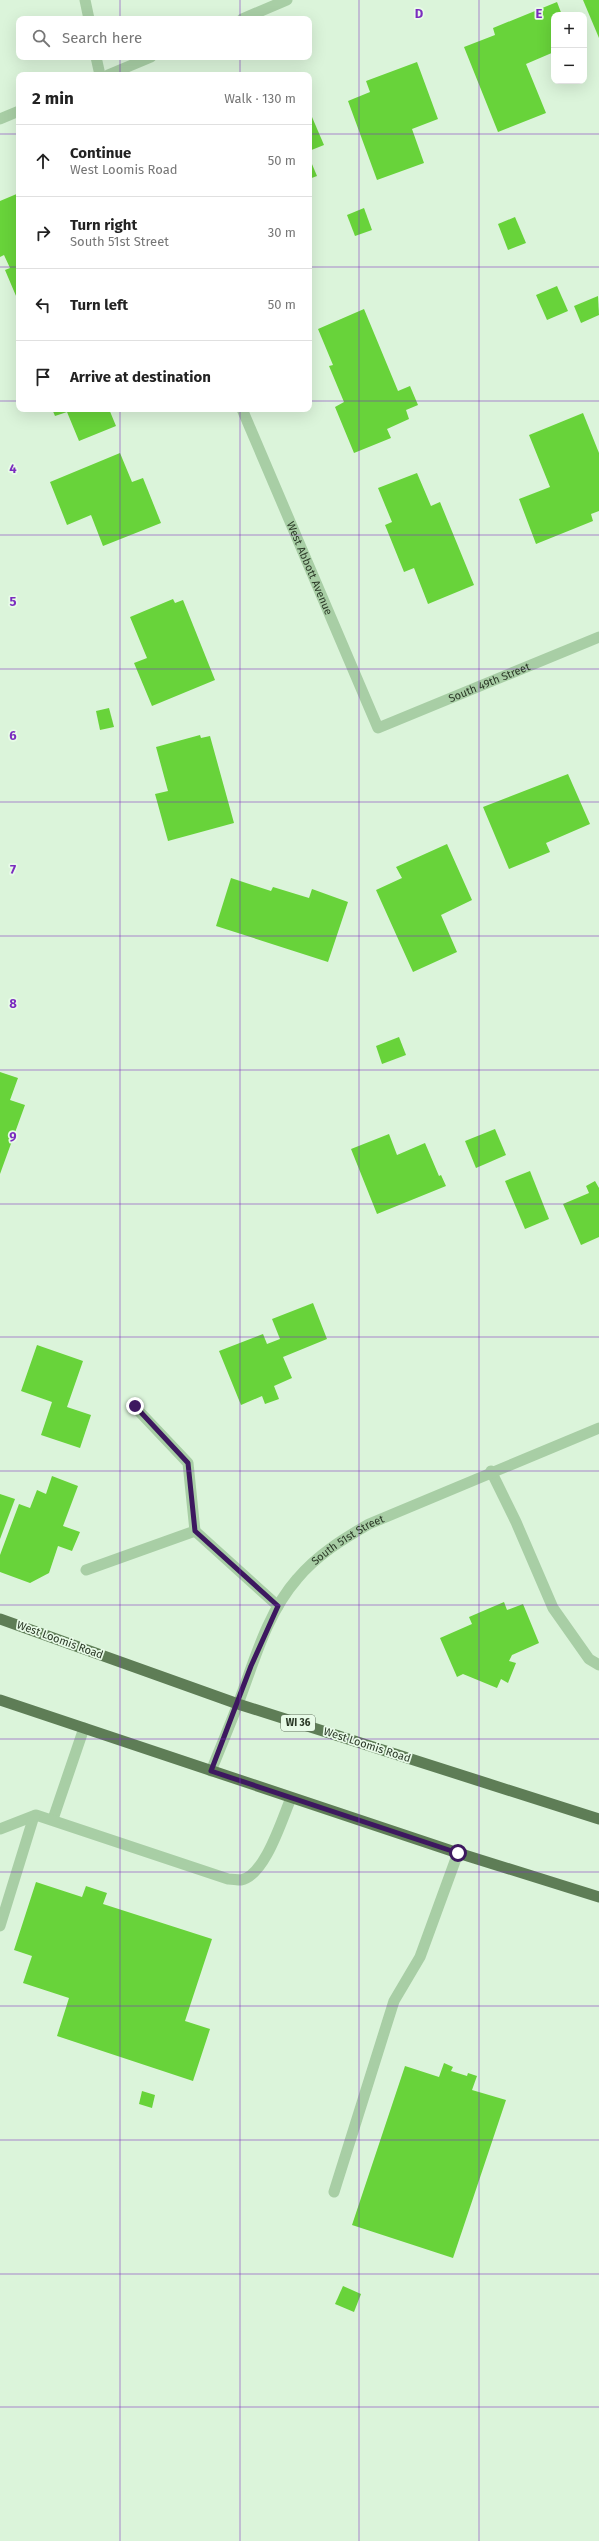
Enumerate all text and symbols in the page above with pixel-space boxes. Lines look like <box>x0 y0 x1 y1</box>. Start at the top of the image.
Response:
text: D <box>415 6 424 21</box>
text: E <box>536 6 543 21</box>
map controls <box>551 12 587 84</box>
button: + <box>551 12 587 48</box>
search box <box>16 16 312 60</box>
icon: search <box>30 27 52 49</box>
text: Search here <box>62 29 142 47</box>
button: − <box>551 48 587 84</box>
text: 2 min <box>32 88 74 109</box>
text: Walk · 130 m <box>224 91 296 106</box>
text: Continue <box>70 144 131 162</box>
icon: ahead <box>32 150 54 172</box>
text: 50 m <box>268 153 296 168</box>
text: West Loomis Road <box>70 162 178 177</box>
text: Turn right <box>70 216 137 234</box>
icon: right <box>32 222 54 244</box>
text: 30 m <box>268 225 296 240</box>
text: South 51st Street <box>70 234 169 249</box>
icon: left <box>32 294 54 316</box>
text: Turn left <box>70 296 128 314</box>
text: 50 m <box>268 297 296 312</box>
icon: arrive <box>32 366 54 388</box>
text: Arrive at destination <box>70 368 211 386</box>
text: 4 <box>9 461 17 476</box>
street label: West Abbott Avenue <box>284 519 335 617</box>
text: 5 <box>10 594 17 609</box>
street label: South 49th Street <box>447 660 532 705</box>
text: 6 <box>9 728 17 743</box>
text: 7 <box>10 862 16 877</box>
text: 8 <box>9 996 17 1011</box>
text: 9 <box>9 1129 17 1144</box>
route end <box>126 1397 144 1415</box>
street label: South 51st Street <box>309 1512 386 1567</box>
street label: West Loomis Road <box>15 1618 105 1662</box>
road number: WI 36 <box>281 1715 315 1731</box>
street label: West Loomis Road <box>322 1725 412 1765</box>
route start <box>449 1844 467 1862</box>

